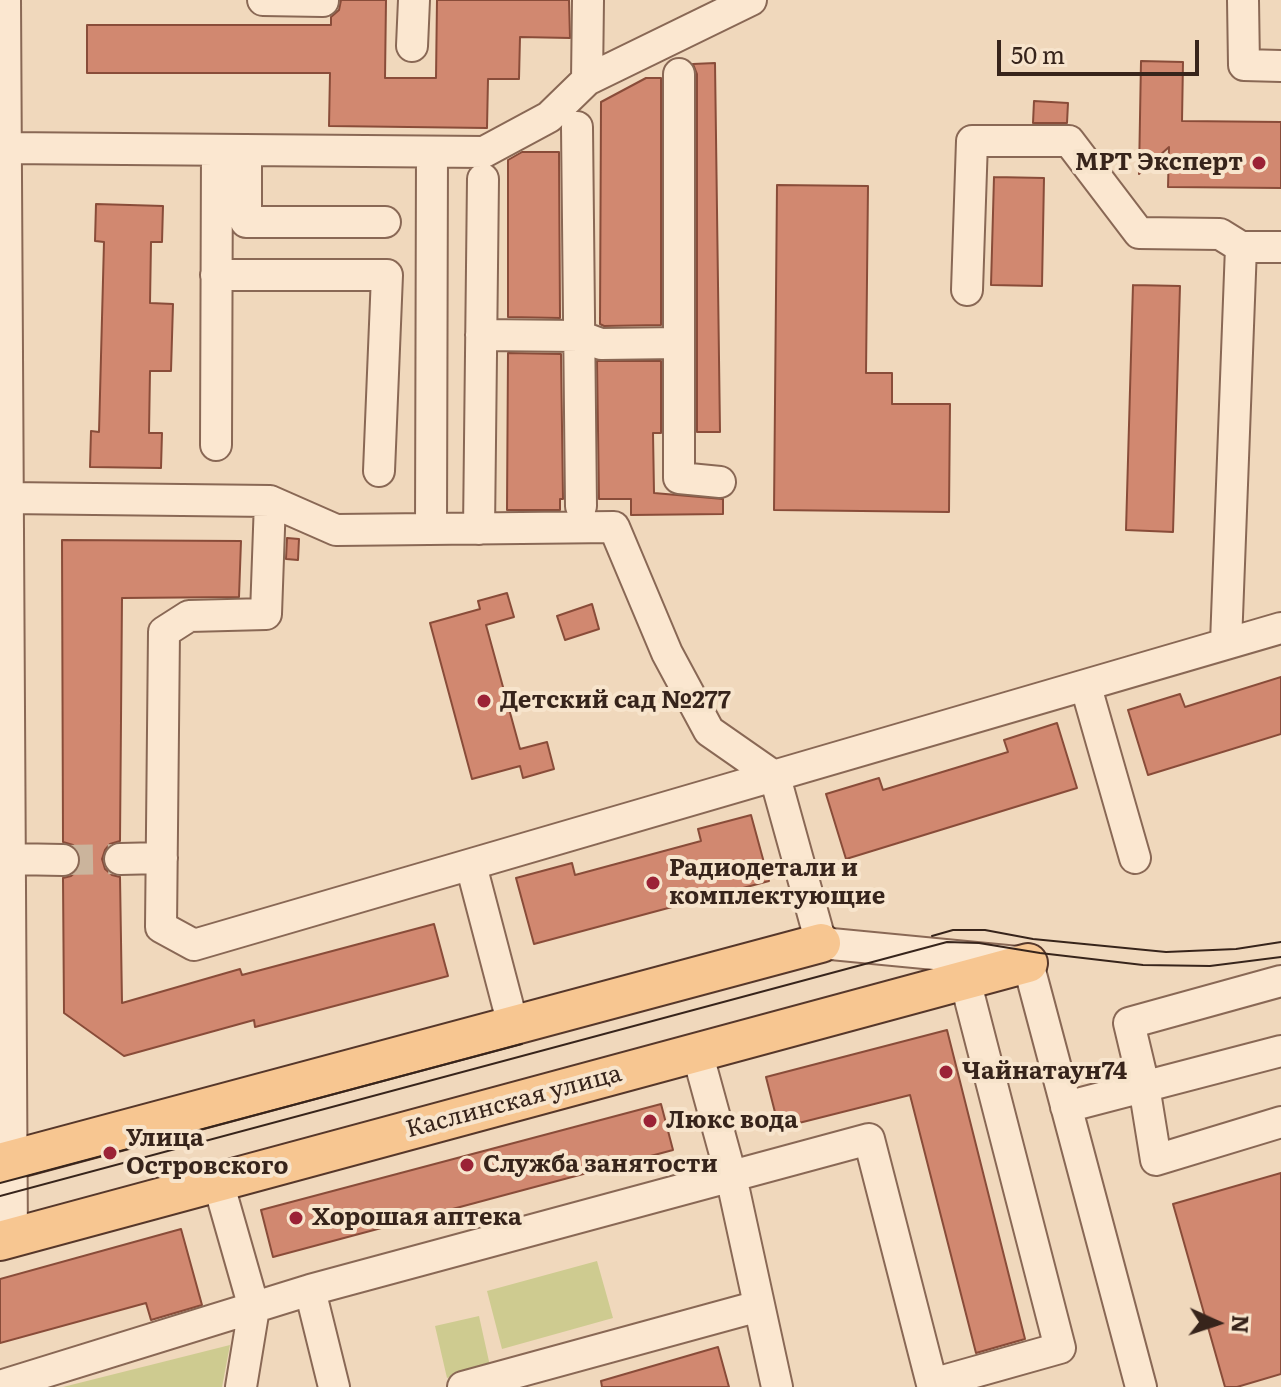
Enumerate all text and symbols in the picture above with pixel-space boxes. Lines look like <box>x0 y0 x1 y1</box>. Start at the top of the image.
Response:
scale bar <box>1001 24 1203 74</box>
text: 50 m <box>1011 36 1065 71</box>
place label: МРТ Эксперт <box>1075 149 1243 177</box>
marker: МРТ Эксперт <box>1250 154 1268 172</box>
place label: Детский сад №277 <box>500 687 731 715</box>
marker: Детский сад №277 <box>475 692 493 710</box>
place label: Радиодетали и комплектующие <box>669 855 885 911</box>
marker: Радиодетали и комплектующие <box>644 874 662 892</box>
place label: Чайнатаун74 <box>962 1058 1127 1086</box>
street label: Каслинская улица <box>403 1059 625 1145</box>
marker: Чайнатаун74 <box>937 1063 955 1081</box>
place label: Люкс вода <box>666 1107 798 1135</box>
marker: Люкс вода <box>641 1112 659 1130</box>
place label: Улица Островского <box>126 1125 288 1181</box>
marker: Улица Островского <box>101 1144 119 1162</box>
place label: Служба занятости <box>483 1151 718 1179</box>
marker: Служба занятости <box>458 1156 476 1174</box>
place label: Хорошая аптека <box>312 1204 522 1232</box>
marker: Хорошая аптека <box>287 1209 305 1227</box>
north arrow <box>1177 1283 1257 1363</box>
text: N <box>1225 1314 1258 1334</box>

